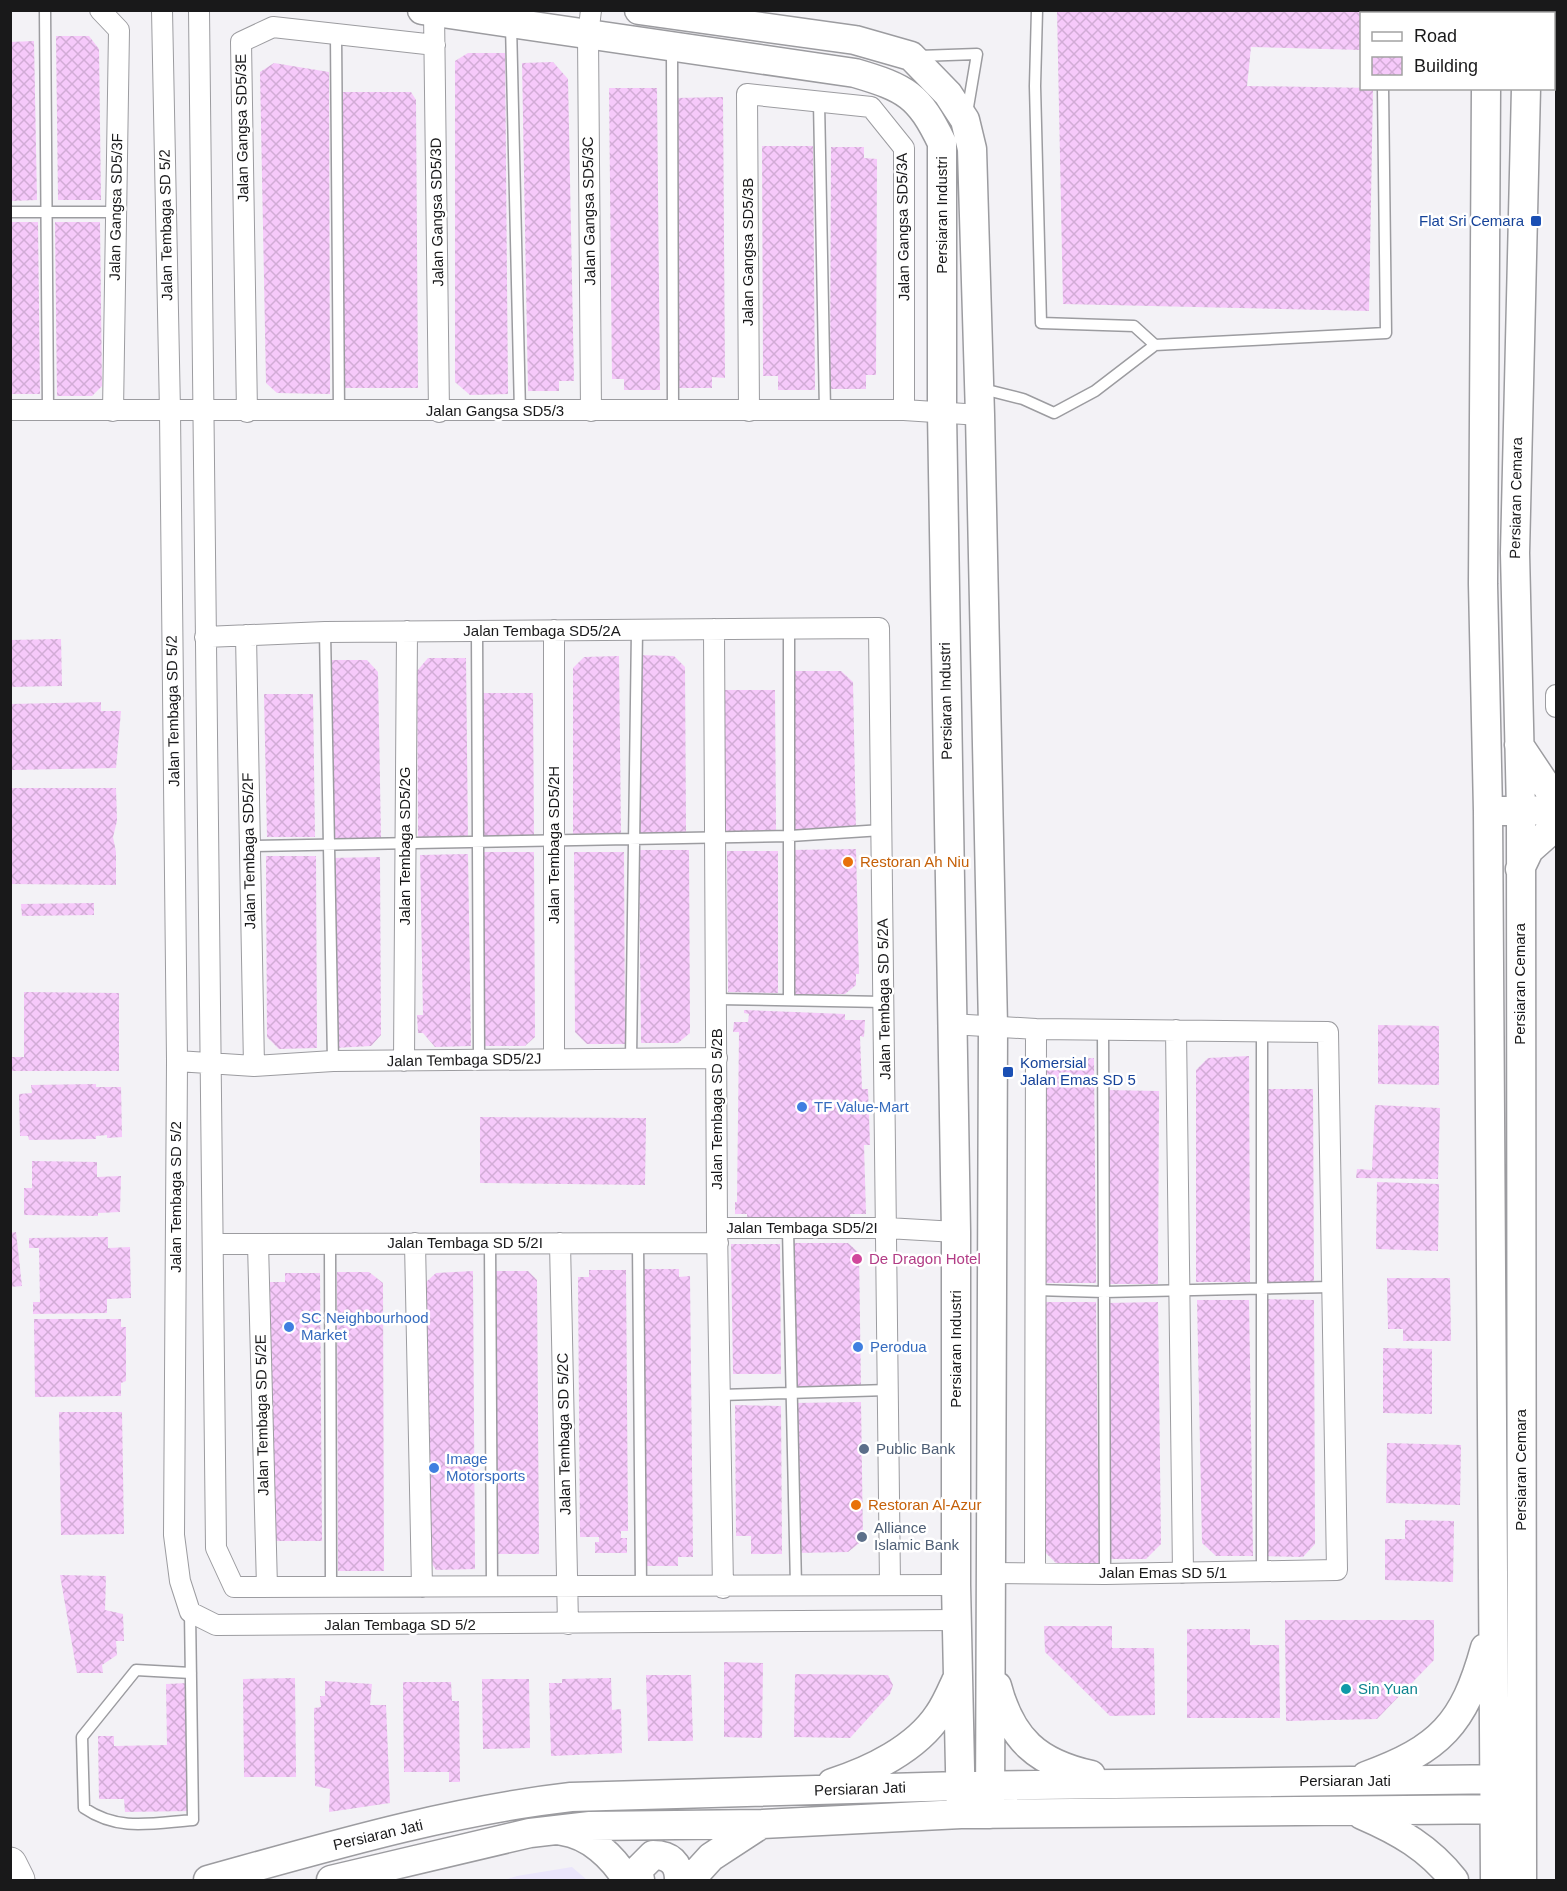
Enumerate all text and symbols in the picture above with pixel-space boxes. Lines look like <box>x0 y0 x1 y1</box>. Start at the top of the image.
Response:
legend <box>1360 12 1555 90</box>
text: Road <box>1414 26 1457 46</box>
street label: Jalan Gangsa SD5/3E <box>232 54 251 202</box>
text: Building <box>1414 56 1478 76</box>
street label: Jalan Gangsa SD5/3F <box>106 133 125 281</box>
street label: Jalan Gangsa SD5/3C <box>579 136 598 286</box>
street label: Jalan Gangsa SD5/3D <box>427 137 446 287</box>
street label: Jalan Tembaga SD 5/2 <box>156 149 175 301</box>
street label: Jalan Gangsa SD5/3A <box>893 153 912 301</box>
street label: Persiaran Industri <box>933 156 950 274</box>
street label: Jalan Gangsa SD5/3B <box>739 178 756 326</box>
place label: Flat Sri Cemara <box>1419 212 1525 229</box>
marker: Flat Sri Cemara <box>1529 214 1543 228</box>
street label: Jalan Gangsa SD5/3 <box>426 402 564 419</box>
street label: Persiaran Cemara <box>1506 436 1525 559</box>
street label: Jalan Tembaga SD5/2A <box>463 622 621 639</box>
street label: Jalan Tembaga SD 5/2 <box>163 635 182 787</box>
street label: Persiaran Industri <box>936 642 955 760</box>
street label: Jalan Tembaga SD5/2H <box>545 766 562 924</box>
street label: Jalan Tembaga SD5/2G <box>396 767 413 926</box>
street label: Jalan Tembaga SD5/2F <box>239 773 258 929</box>
place label: Restoran Ah Niu <box>860 853 969 870</box>
marker: Restoran Ah Niu <box>841 855 855 869</box>
street label: Jalan Tembaga SD 5/2A <box>874 918 893 1080</box>
street label: Persiaran Cemara <box>1511 922 1528 1045</box>
street label: Jalan Tembaga SD 5/2B <box>708 1028 725 1190</box>
street label: Jalan Tembaga SD5/2J <box>386 1050 542 1069</box>
place label: Komersial Jalan Emas SD 5 <box>1020 1054 1136 1088</box>
marker: Komersial Jalan Emas SD 5 <box>1001 1065 1015 1079</box>
place label: TF Value-Mart <box>814 1098 910 1115</box>
marker: TF Value-Mart <box>795 1100 809 1114</box>
street label: Jalan Tembaga SD 5/2 <box>167 1121 184 1273</box>
street label: Jalan Tembaga SD5/2I <box>726 1219 878 1236</box>
street label: Jalan Tembaga SD 5/2I <box>387 1234 543 1251</box>
place label: De Dragon Hotel <box>869 1250 981 1267</box>
marker: De Dragon Hotel <box>850 1252 864 1266</box>
street label: Persiaran Industri <box>947 1290 964 1408</box>
place label: SC Neighbourhood Market <box>301 1309 429 1343</box>
marker: SC Neighbourhood Market <box>282 1320 296 1334</box>
street label: Jalan Tembaga SD 5/2E <box>252 1334 271 1496</box>
place label: Perodua <box>870 1338 927 1355</box>
marker: Perodua <box>851 1340 865 1354</box>
street label: Jalan Tembaga SD 5/2C <box>554 1353 573 1515</box>
street label: Persiaran Cemara <box>1512 1408 1529 1531</box>
place label: Public Bank <box>876 1440 956 1457</box>
marker: Public Bank <box>857 1442 871 1456</box>
place label: Image Motorsports <box>446 1450 525 1484</box>
marker: Image Motorsports <box>427 1461 441 1475</box>
place label: Restoran Al-Azur <box>868 1496 981 1513</box>
marker: Restoran Al-Azur <box>849 1498 863 1512</box>
place label: Alliance Islamic Bank <box>874 1519 960 1553</box>
marker: Alliance Islamic Bank <box>855 1530 869 1544</box>
street label: Jalan Emas SD 5/1 <box>1099 1564 1227 1581</box>
street label: Jalan Tembaga SD 5/2 <box>324 1616 476 1633</box>
place label: Sin Yuan <box>1358 1680 1418 1697</box>
marker: Sin Yuan <box>1339 1682 1353 1696</box>
street label: Persiaran Jati <box>1299 1772 1391 1789</box>
street label: Persiaran Jati <box>814 1778 906 1799</box>
street label: Persiaran Jati <box>331 1816 424 1853</box>

